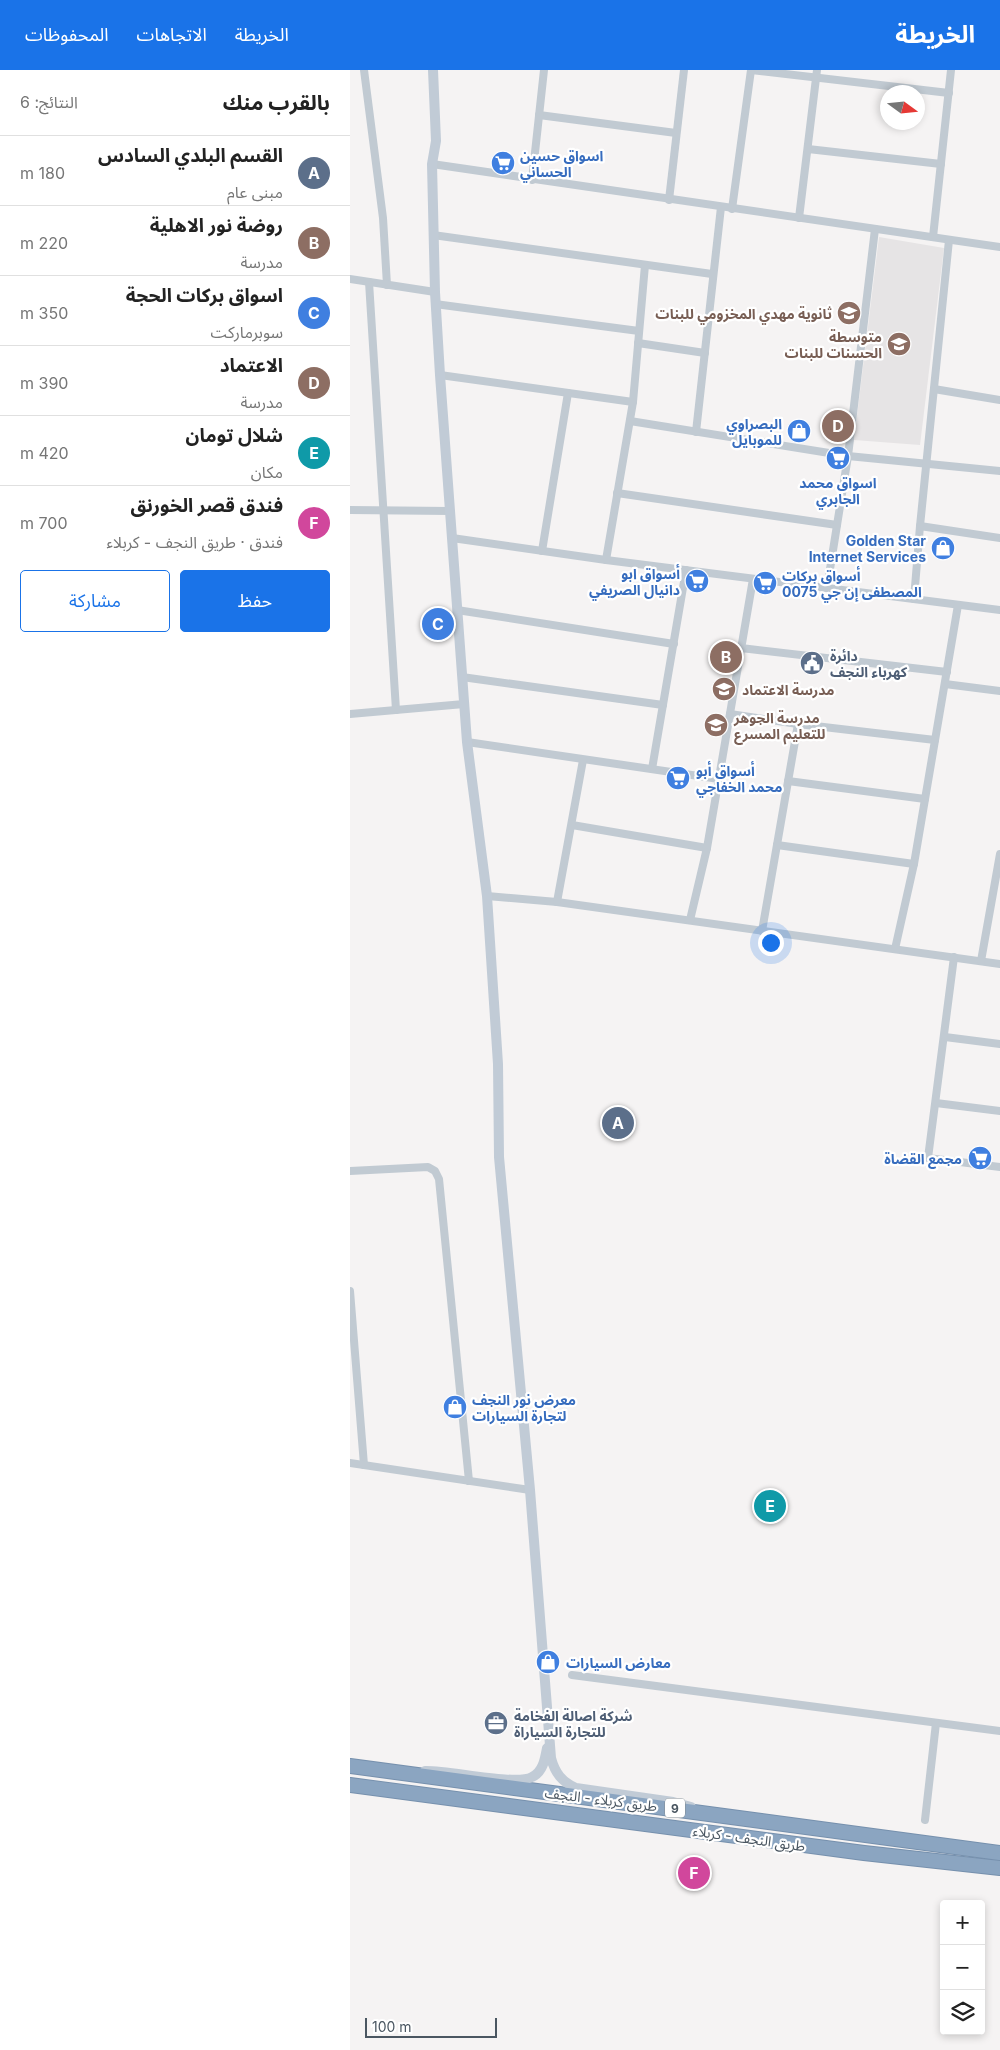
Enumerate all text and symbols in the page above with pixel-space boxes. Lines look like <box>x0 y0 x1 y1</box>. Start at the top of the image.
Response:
text: الخريطة <box>895 20 975 49</box>
text: المحفوظات <box>25 24 109 45</box>
text: الاتجاهات <box>137 24 207 45</box>
text: الخريطة <box>235 24 289 45</box>
north arrow <box>880 85 925 130</box>
text: بالقرب منك <box>223 90 330 115</box>
text: النتائج: 6 <box>20 92 78 112</box>
text: القسم البلدي السادس <box>98 144 283 167</box>
place label: اسواق حسين الحساني <box>520 147 603 183</box>
supermarket icon: اسواق حسين الحساني <box>490 150 516 176</box>
text: 180 m <box>20 163 65 183</box>
text: A <box>308 163 320 183</box>
text: مبنى عام <box>227 182 283 202</box>
text: روضة نور الاهلية <box>150 214 283 237</box>
text: 220 m <box>20 233 68 253</box>
text: B <box>309 233 319 253</box>
text: مدرسة <box>240 252 283 272</box>
text: اسواق بركات الحجة <box>126 284 283 307</box>
school or university icon: ثانوية مهدي المخزومي للبنات <box>836 300 862 326</box>
text: 350 m <box>20 303 68 323</box>
text: C <box>308 303 320 323</box>
place label: ثانوية مهدي المخزومي للبنات <box>655 305 833 325</box>
text: سوبرماركت <box>211 322 283 342</box>
place label: متوسطة الحسنات للبنات <box>785 328 882 361</box>
school or university icon: متوسطة الحسنات للبنات <box>886 331 912 357</box>
text: الاعتماد <box>220 354 283 377</box>
text: 390 m <box>20 373 68 393</box>
text: D <box>308 373 320 393</box>
text: مدرسة <box>240 392 283 412</box>
pin: D <box>822 407 854 445</box>
place label: البصراوي للموبايل <box>726 415 782 448</box>
shop icon: البصراوي للموبايل <box>786 418 812 444</box>
text: شلال تومان <box>185 424 283 447</box>
text: 420 m <box>20 443 69 463</box>
text: E <box>309 443 319 463</box>
supermarket icon: اسواق محمد الجابري <box>825 445 851 471</box>
text: مكان <box>251 462 283 482</box>
place label: اسواق محمد الجابري <box>799 474 877 510</box>
text: فندق قصر الخورنق <box>131 494 283 517</box>
text: 700 m <box>20 513 68 533</box>
text: F <box>309 513 319 533</box>
text: فندق · طريق النجف - کربلاء <box>106 532 283 552</box>
place label: Golden Star Internet Services <box>809 532 926 565</box>
shop icon: Golden Star Internet Services <box>930 535 956 561</box>
place label: أسواق ابو دانيال الصريفي <box>589 564 680 601</box>
place label: أسواق بركات المصطفی إن جي 0075 <box>782 566 922 603</box>
supermarket icon: أسواق ابو دانيال الصريفي <box>684 568 710 594</box>
button: مشاركة <box>20 570 170 632</box>
button: حفظ <box>180 570 330 632</box>
supermarket icon: أسواق بركات المصطفی إن جي 0075 <box>752 570 778 596</box>
pin: C <box>422 605 454 643</box>
pin: B <box>710 638 742 676</box>
place label: دائرة كهرباء النجف <box>830 647 908 681</box>
public building icon: دائرة كهرباء النجف <box>799 650 825 676</box>
school or university icon: مدرسة الاعتماد <box>711 676 737 702</box>
place label: مدرسة الاعتماد <box>742 681 834 699</box>
place label: مدرسة الجوهر للتعليم المسرع <box>733 709 826 745</box>
school or university icon: مدرسة الجوهر للتعليم المسرع <box>703 712 729 738</box>
place label: أسواق أبو محمد الخفاجي <box>696 761 782 798</box>
supermarket icon: أسواق أبو محمد الخفاجي <box>665 765 691 791</box>
your location <box>758 930 784 956</box>
pin: A <box>602 1104 634 1142</box>
supermarket icon: مجمع القضاة <box>967 1145 993 1171</box>
place label: مجمع القضاة <box>884 1150 962 1169</box>
place label: معرض نور النجف لتجارة السيارات <box>472 1391 576 1425</box>
shop icon: معرض نور النجف لتجارة السيارات <box>442 1394 468 1420</box>
pin: E <box>754 1487 786 1525</box>
shop icon: معارض السيارات <box>535 1649 561 1675</box>
place label: معارض السيارات <box>566 1654 671 1672</box>
place label: شركة اصالة الفخامة للتجارة السياراة <box>514 1707 633 1741</box>
office icon: شركة اصالة الفخامة للتجارة السياراة <box>483 1710 509 1736</box>
street label: طريق کربلاء - النجف <box>544 1784 658 1816</box>
road number: 9 <box>665 1799 685 1818</box>
street label: طريق النجف - کربلاء <box>691 1822 806 1856</box>
pin: F <box>678 1854 710 1892</box>
map controls <box>940 1900 985 2035</box>
button: + <box>940 1900 985 1945</box>
button: − <box>940 1945 985 1990</box>
button: layers <box>940 1990 985 2035</box>
scale bar <box>365 2015 498 2038</box>
text: 100 m <box>372 2018 412 2035</box>

